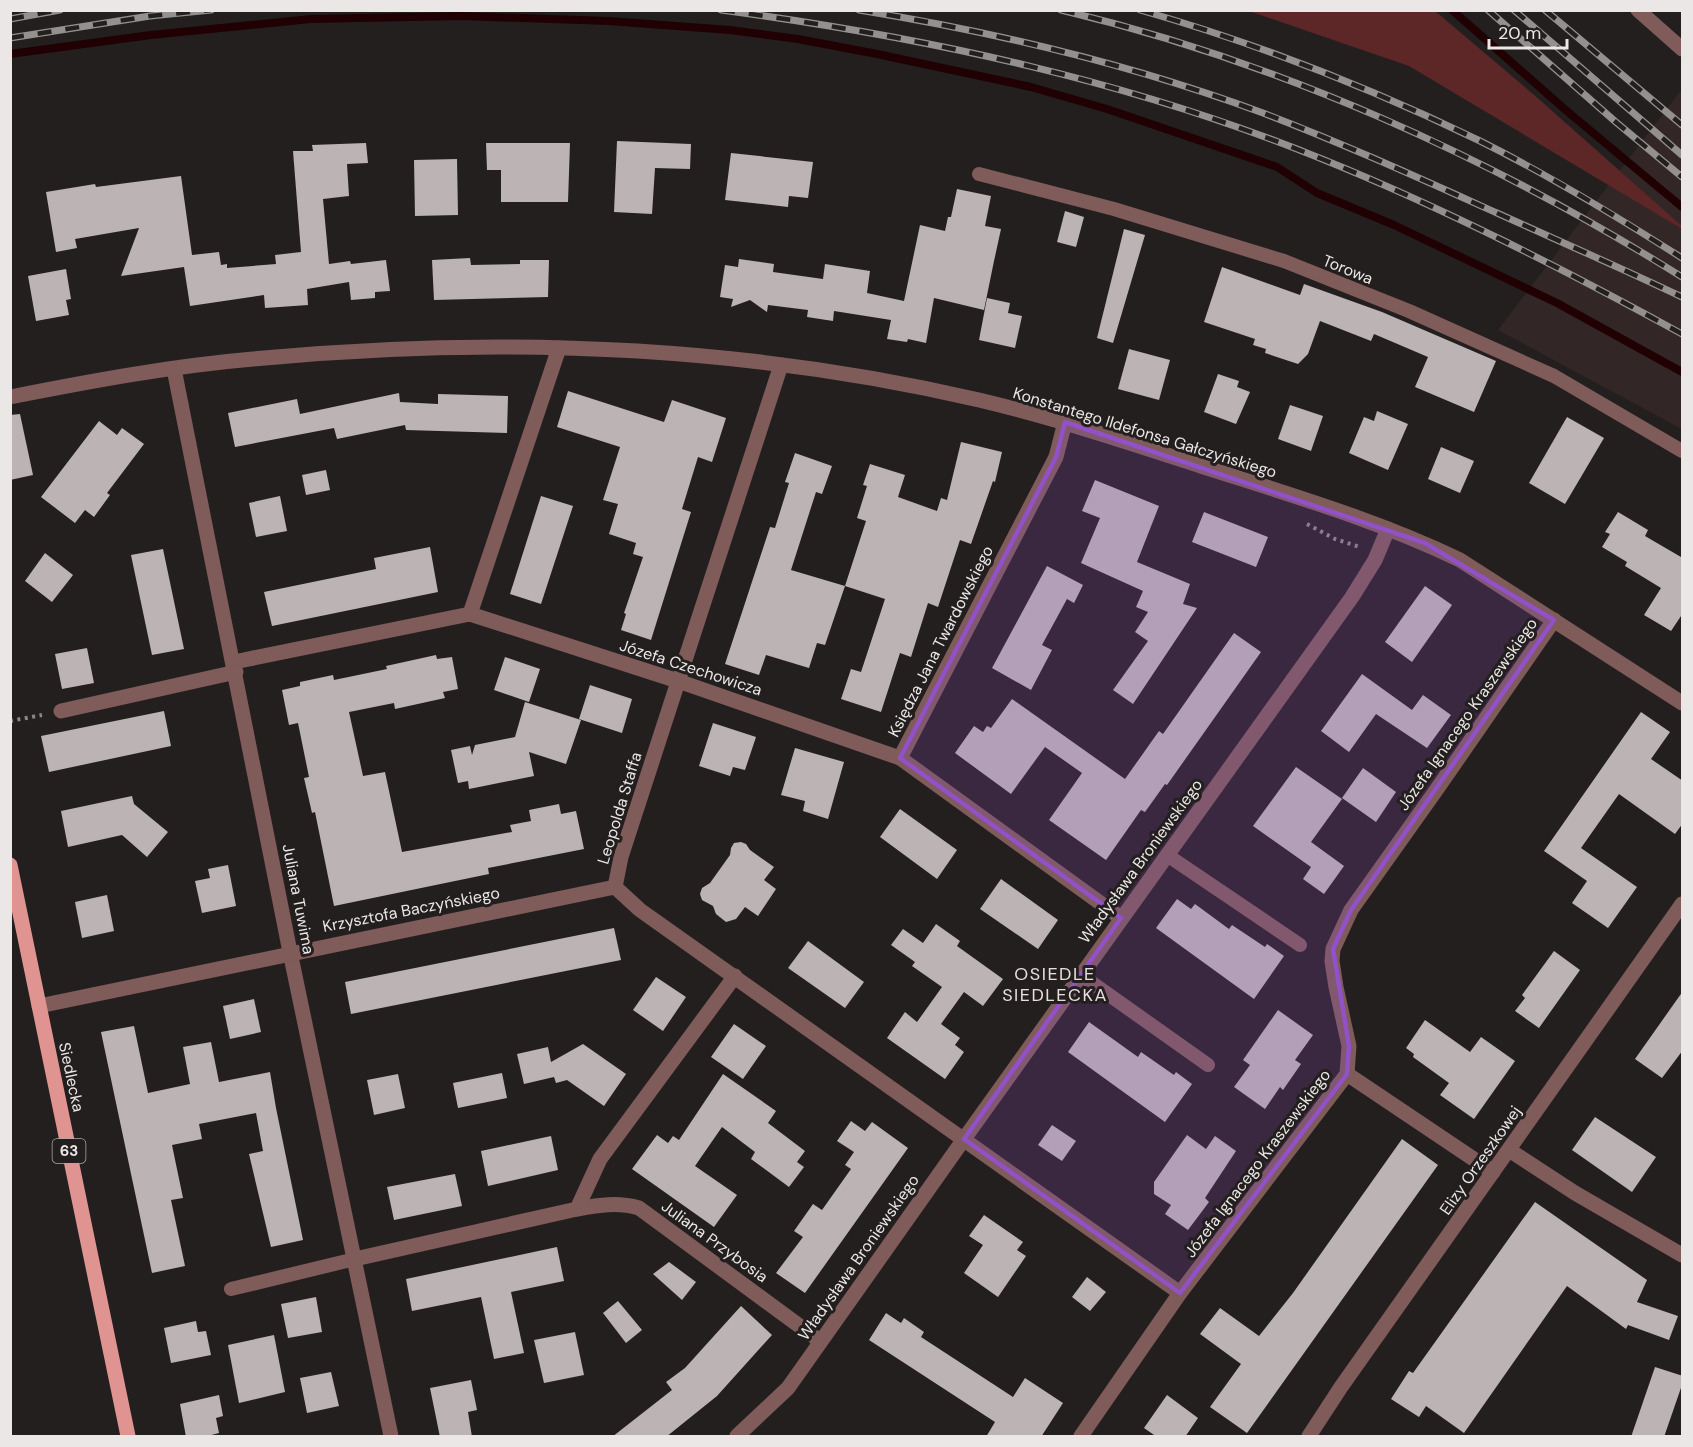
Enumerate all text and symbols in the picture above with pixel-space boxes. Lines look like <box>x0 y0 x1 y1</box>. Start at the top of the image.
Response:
scale bar <box>1489 12 1567 50</box>
text: 20 m <box>1498 21 1541 45</box>
street label: Torowa <box>1320 250 1376 289</box>
street label: Konstantego Ildefonsa Gałczyńskiego <box>1011 382 1279 483</box>
street label: Księdza Jana Twardowskiego <box>883 542 998 741</box>
street label: Józefa Ignacego Kraszewskiego <box>1393 614 1542 815</box>
street label: Józefa Czechowicza <box>617 635 765 700</box>
street label: Leopolda Staffa <box>592 749 647 867</box>
street label: Władysława Broniewskiego <box>1074 775 1207 948</box>
street label: Juliana Tuwima <box>278 842 319 956</box>
street label: Krzysztofa Baczyńskiego <box>321 882 501 937</box>
district label: OSIEDLE SIEDLECKA <box>1002 962 1108 1007</box>
street label: Siedlecka <box>54 1040 89 1114</box>
street label: Józefa Ignacego Kraszewskiego <box>1180 1065 1335 1262</box>
street label: Elizy Orzeszkowej <box>1435 1102 1526 1219</box>
road number: 63 <box>52 1139 86 1163</box>
street label: Władysława Broniewskiego <box>793 1170 924 1344</box>
street label: Juliana Przybosia <box>657 1196 772 1287</box>

